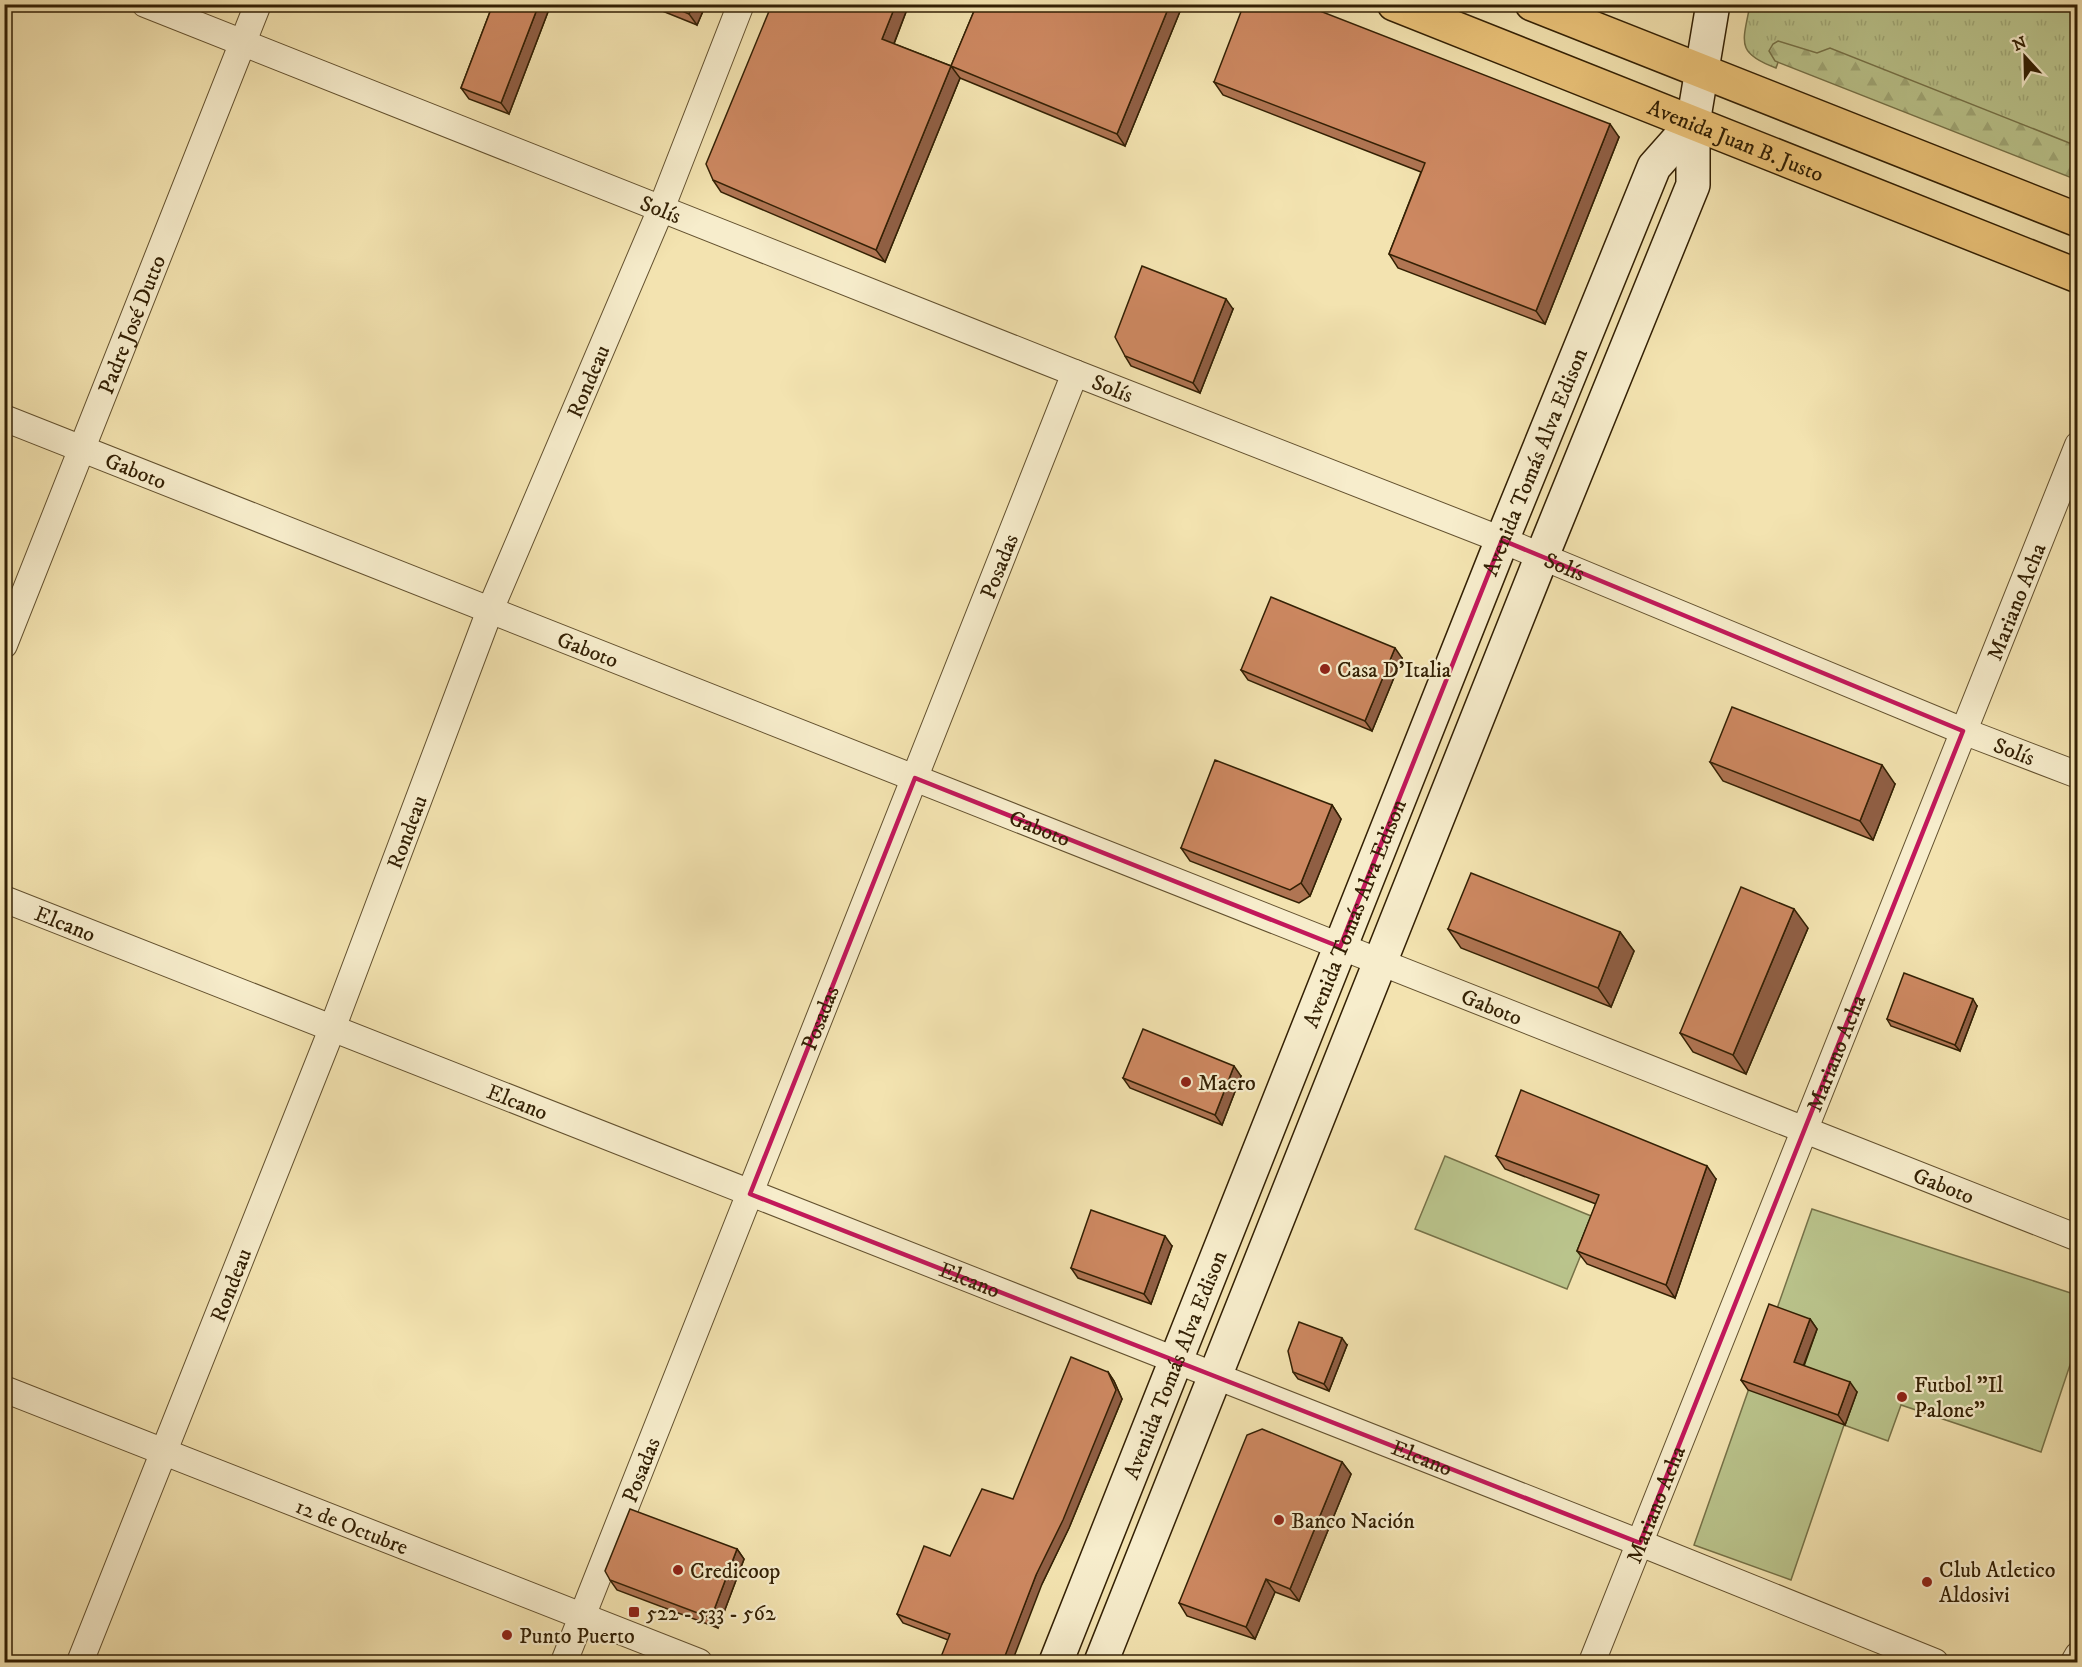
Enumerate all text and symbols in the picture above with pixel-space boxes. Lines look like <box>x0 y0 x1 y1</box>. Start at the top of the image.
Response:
north arrow <box>1995 27 2055 87</box>
text: N <box>2010 32 2030 56</box>
street label: Avenida Juan B. Justo <box>1643 94 1827 188</box>
street label: Solís <box>636 190 685 230</box>
street label: Padre José Dutto <box>93 251 172 398</box>
street label: Rondeau <box>562 341 616 422</box>
street label: Avenida Tomás Alva Edison <box>1477 344 1594 580</box>
street label: Solís <box>1088 369 1137 409</box>
street label: Gaboto <box>101 447 170 496</box>
street label: Posadas <box>975 530 1025 603</box>
street label: Mariano Acha <box>1981 539 2053 665</box>
street label: Solís <box>1540 547 1589 588</box>
street label: Gaboto <box>553 626 622 675</box>
place label: Casa D'Italia <box>1337 657 1452 684</box>
marker: Casa D'Italia <box>1318 662 1332 676</box>
street label: Solís <box>1989 732 2038 772</box>
street label: Rondeau <box>382 792 434 873</box>
street label: Avenida Tomás Alva Edison <box>1298 795 1413 1032</box>
street label: Gaboto <box>1005 805 1074 853</box>
street label: Elcano <box>31 900 99 949</box>
street label: Posadas <box>796 982 846 1055</box>
street label: Gaboto <box>1457 983 1526 1032</box>
street label: Mariano Acha <box>1801 990 1872 1116</box>
place label: Macro <box>1198 1070 1256 1097</box>
marker: Macro <box>1179 1075 1193 1089</box>
street label: Elcano <box>483 1078 551 1127</box>
street label: Gaboto <box>1909 1162 1978 1211</box>
street label: Rondeau <box>205 1245 258 1326</box>
street label: Avenida Tomás Alva Edison <box>1118 1247 1233 1483</box>
street label: Elcano <box>935 1256 1004 1305</box>
place label: Futbol "Il Palone" <box>1914 1372 2004 1424</box>
marker: Futbol "Il Palone" <box>1895 1390 1909 1404</box>
street label: Posadas <box>617 1434 667 1506</box>
street label: Elcano <box>1387 1434 1456 1483</box>
street label: Mariano Acha <box>1621 1442 1692 1567</box>
street label: 12 de Octubre <box>291 1493 412 1561</box>
place label: Banco Nación <box>1291 1508 1415 1535</box>
marker: Banco Nación <box>1272 1513 1286 1527</box>
place label: Club Atletico Aldosivi <box>1939 1557 2055 1609</box>
place label: Credicoop <box>690 1558 780 1585</box>
marker: Credicoop <box>671 1563 685 1577</box>
marker: Club Atletico Aldosivi <box>1920 1575 1934 1589</box>
place label: 522 - 533 - 562 <box>646 1600 776 1627</box>
marker: 522 - 533 - 562 <box>627 1605 641 1619</box>
place label: Punto Puerto <box>519 1623 635 1650</box>
marker: Punto Puerto <box>500 1628 514 1642</box>

